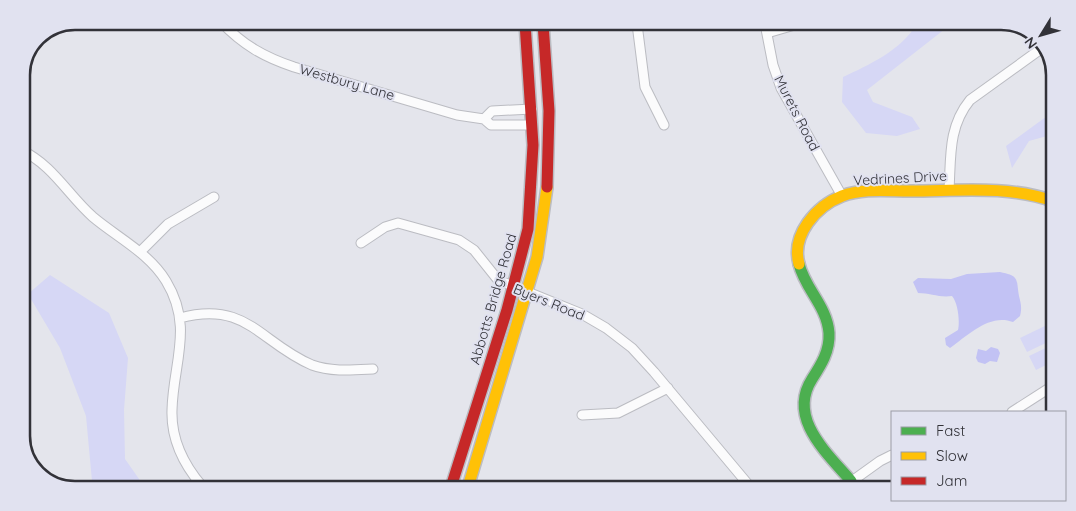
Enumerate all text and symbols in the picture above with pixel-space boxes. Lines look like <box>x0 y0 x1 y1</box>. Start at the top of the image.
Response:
north arrow <box>1016 10 1066 60</box>
text: N <box>1020 33 1041 52</box>
street label: Westbury Lane <box>297 60 397 104</box>
street label: Murets Road <box>770 72 824 154</box>
street label: Vedrines Drive <box>853 167 947 189</box>
street label: Abbotts Bridge Road <box>466 231 520 367</box>
street label: Byers Road <box>511 280 587 324</box>
legend <box>891 411 1066 501</box>
text: Fast <box>936 421 965 440</box>
text: Slow <box>936 446 968 465</box>
text: Jam <box>936 471 967 490</box>

